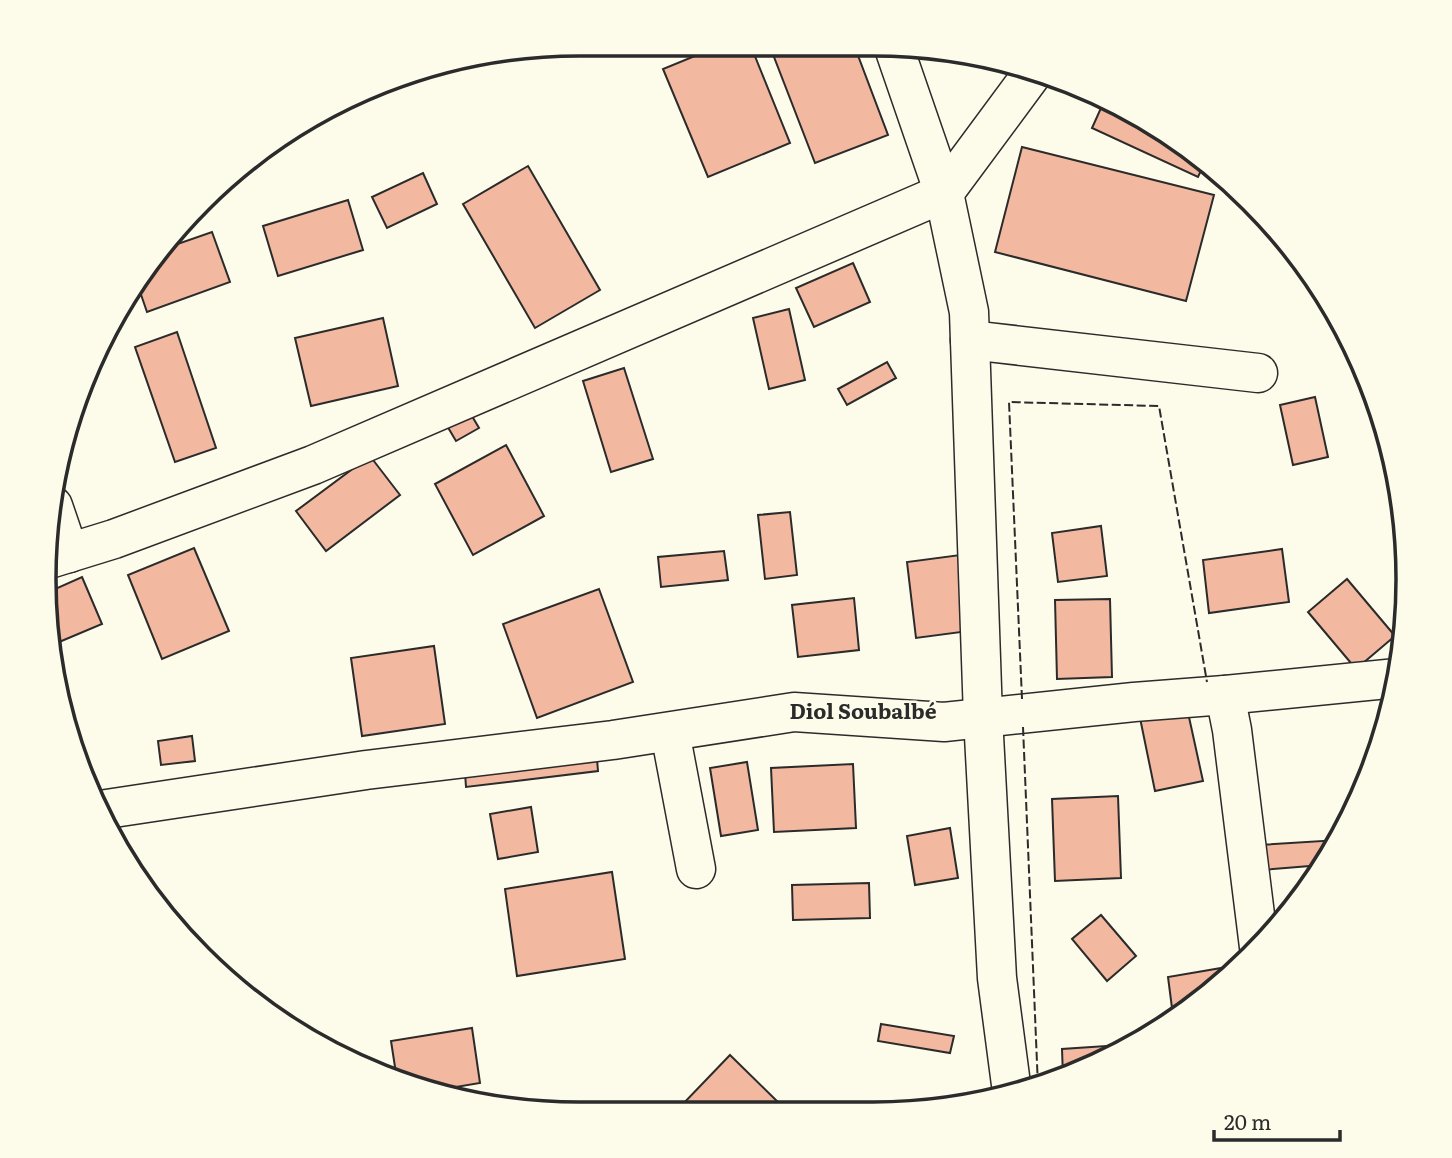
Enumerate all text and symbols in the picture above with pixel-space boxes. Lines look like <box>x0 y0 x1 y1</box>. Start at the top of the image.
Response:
district label: Diol Soubalbé <box>789 694 937 725</box>
scale bar <box>1214 1098 1340 1142</box>
text: 20 m <box>1224 1105 1271 1136</box>

